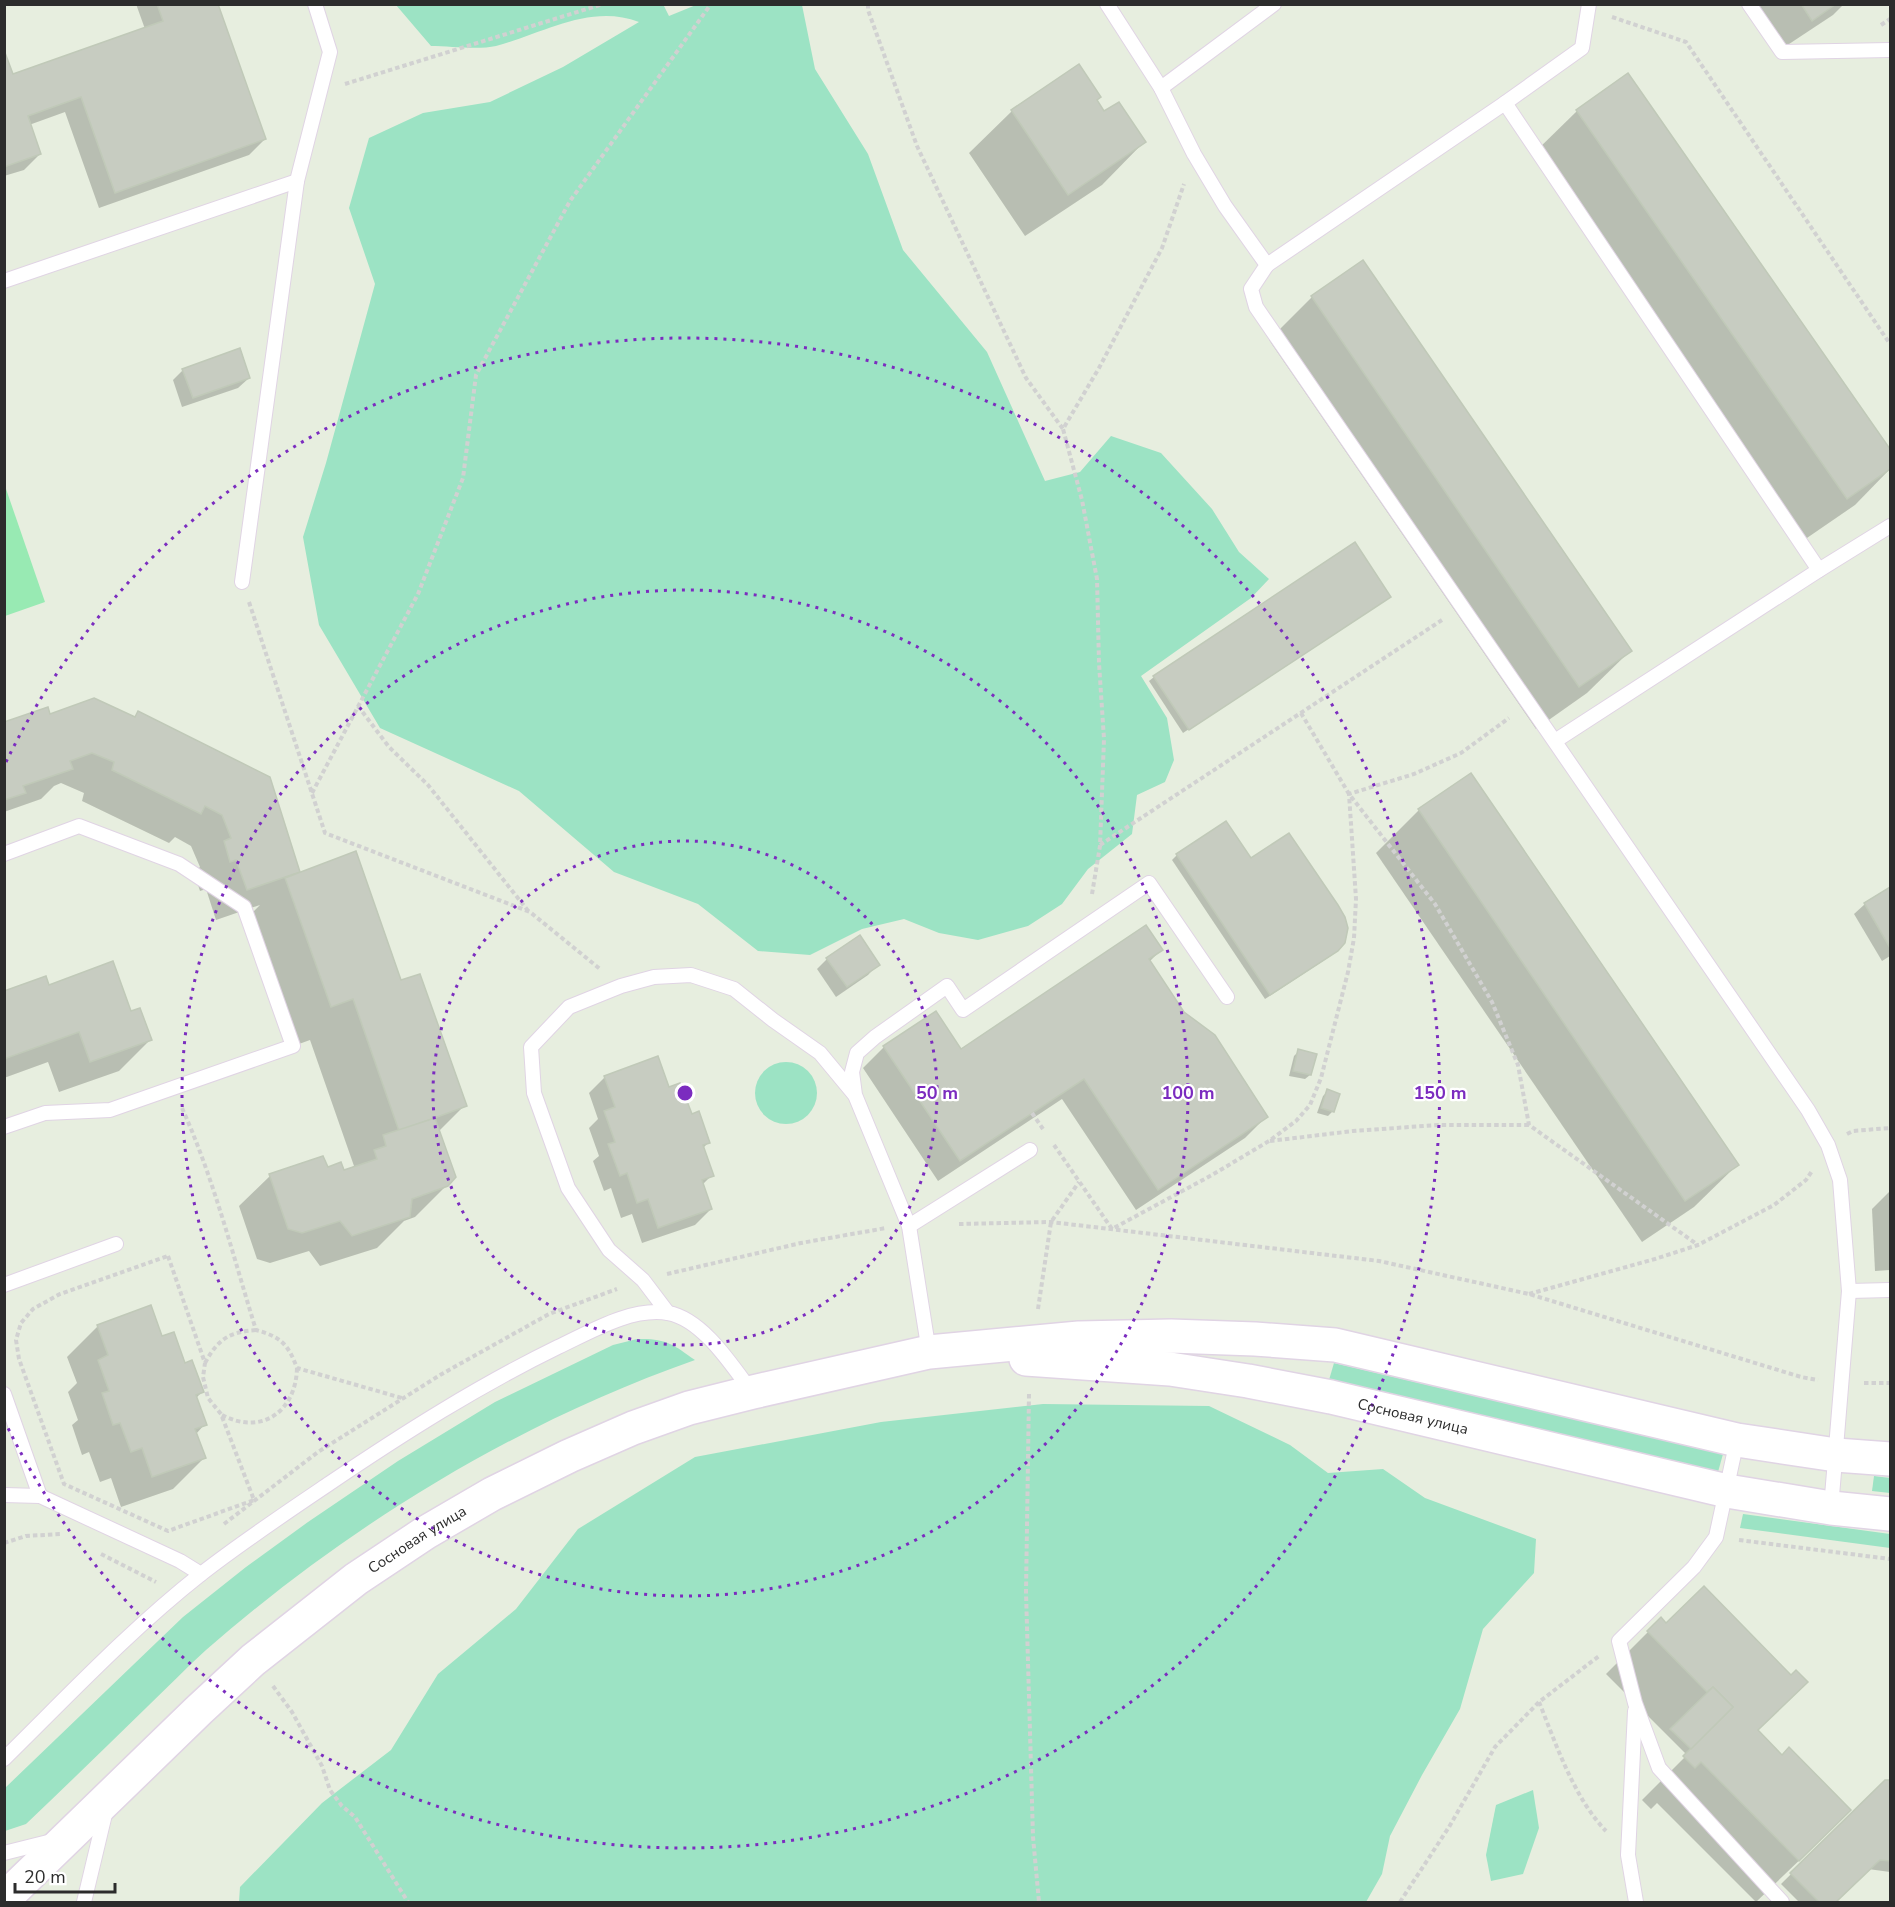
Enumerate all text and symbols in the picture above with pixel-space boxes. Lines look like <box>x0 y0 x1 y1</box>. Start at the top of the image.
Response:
text: 50 m <box>916 1081 958 1105</box>
text: 100 m <box>1161 1081 1215 1105</box>
text: 150 m <box>1413 1081 1467 1105</box>
centre of rings <box>675 1083 695 1103</box>
street label: Сосновая улица <box>1356 1394 1470 1439</box>
street label: Сосновая улица <box>364 1501 470 1578</box>
scale bar <box>15 1856 116 1894</box>
text: 20 m <box>24 1865 66 1889</box>

